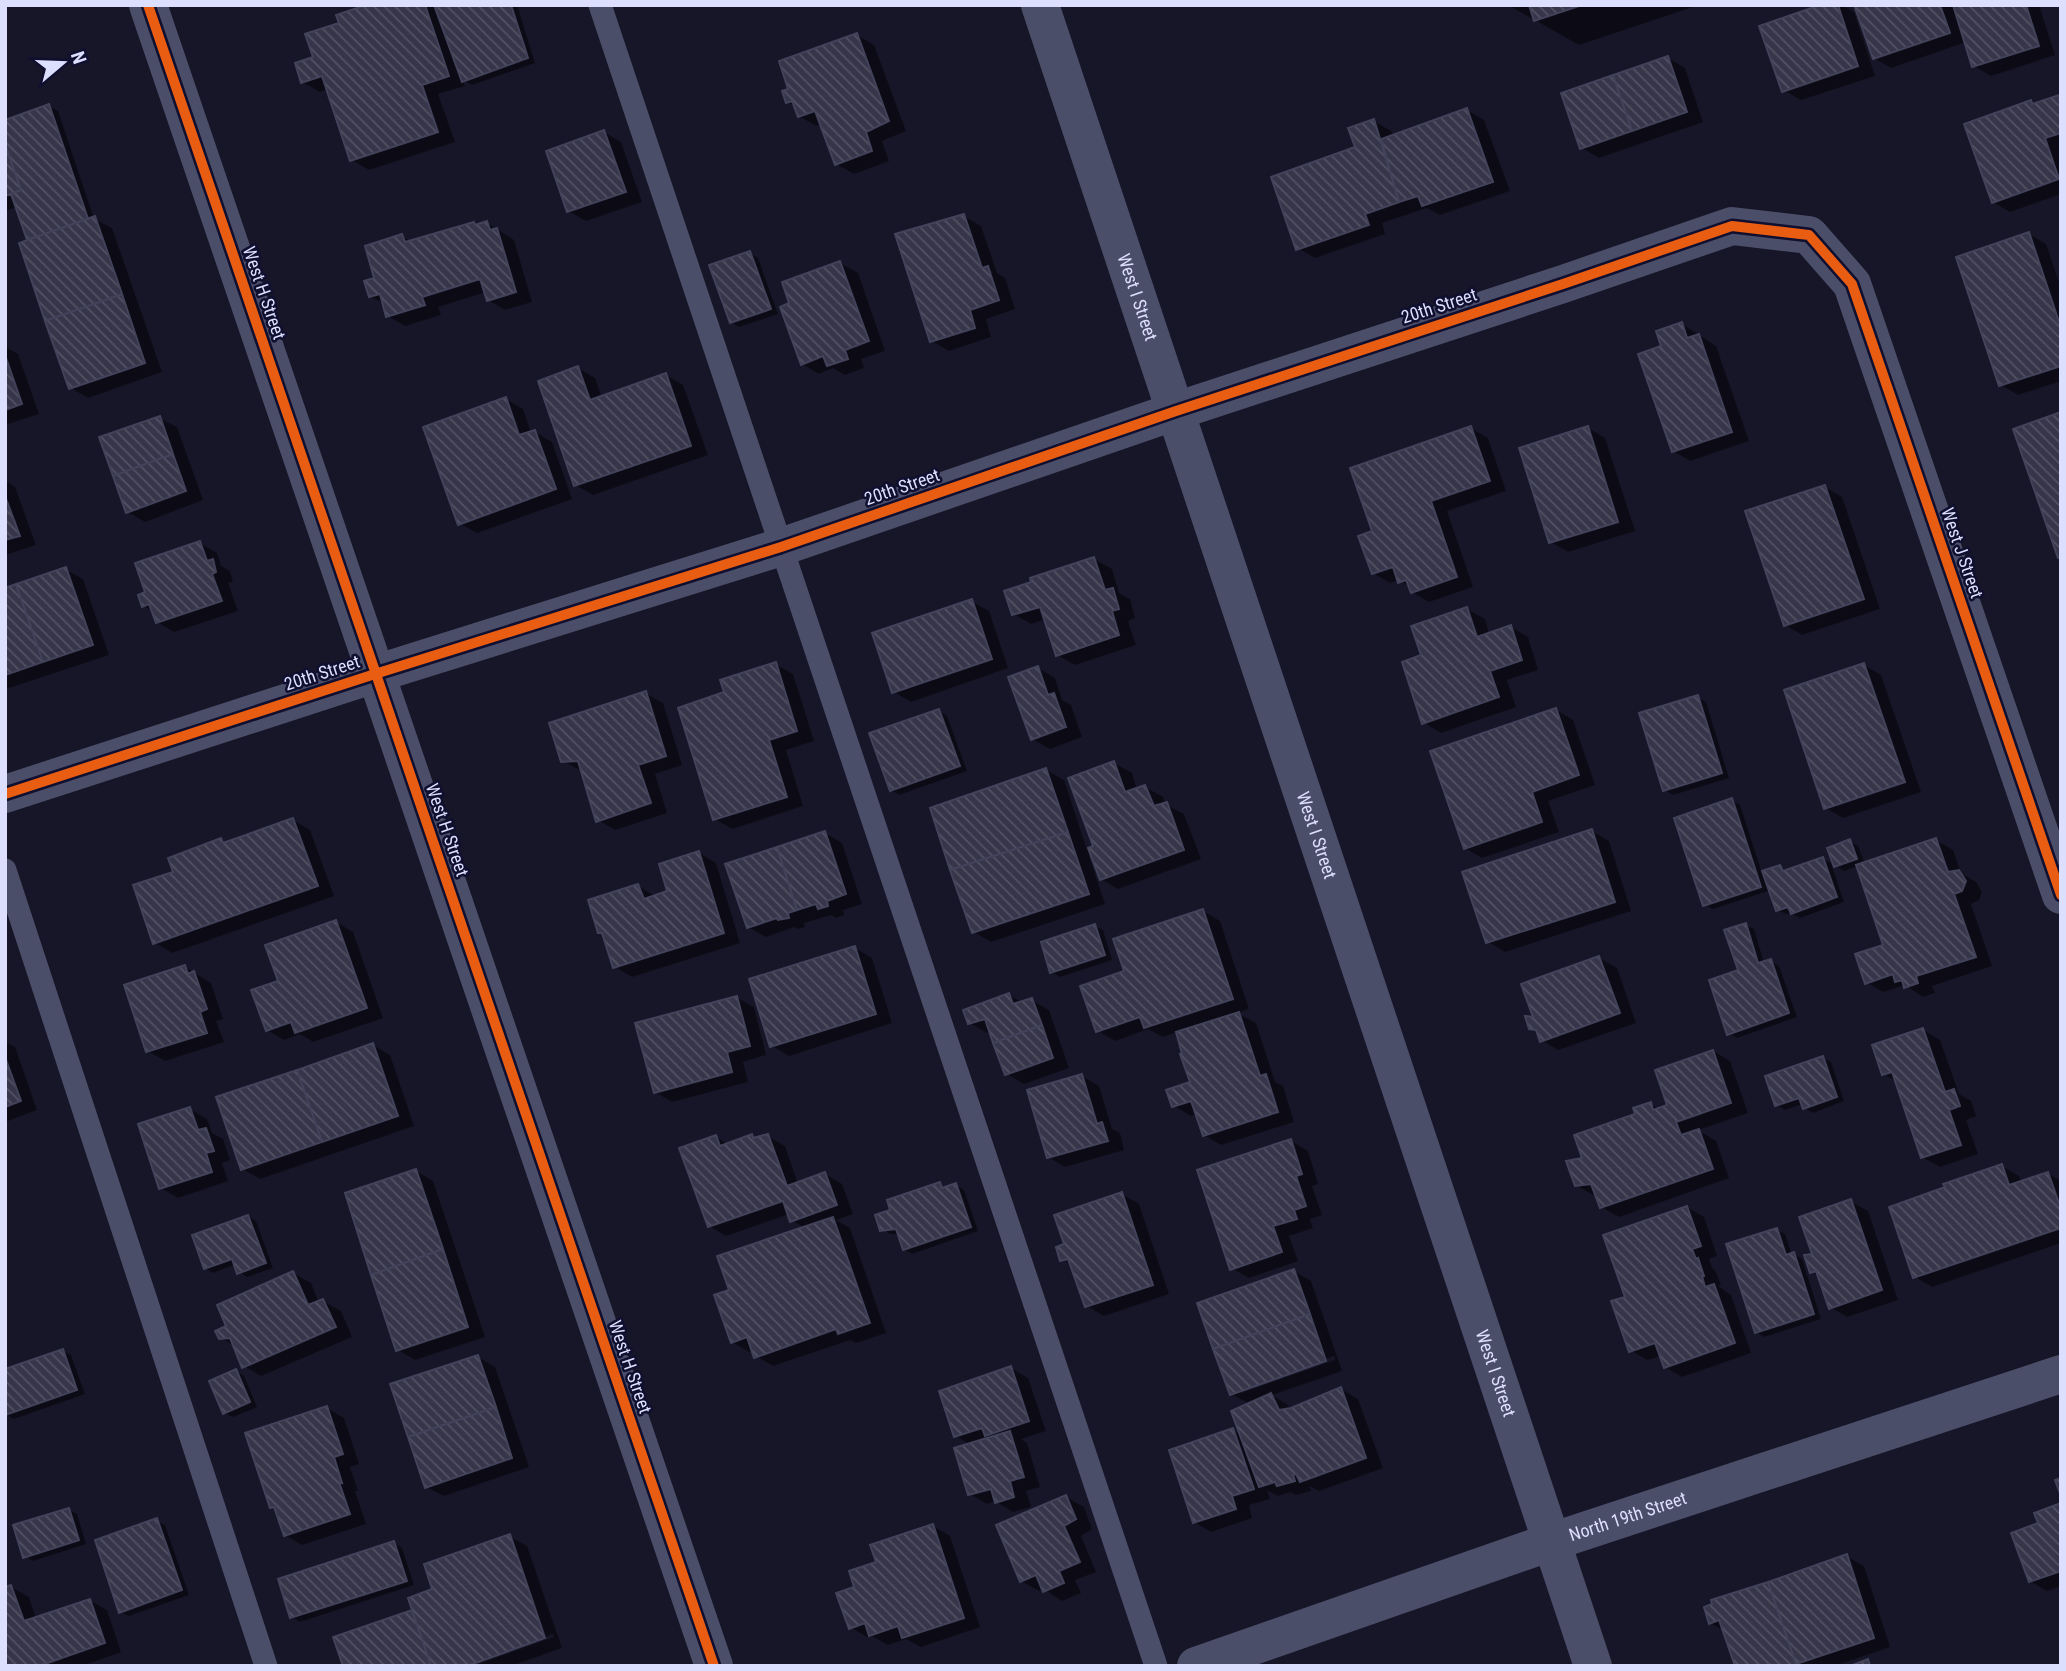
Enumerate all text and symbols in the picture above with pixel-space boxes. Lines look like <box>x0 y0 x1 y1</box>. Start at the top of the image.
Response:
north arrow <box>28 28 98 98</box>
text: N <box>66 48 91 67</box>
street label: West H Street <box>239 244 290 342</box>
street label: West I Street <box>1114 251 1162 343</box>
street label: 20th Street <box>1398 283 1479 328</box>
street label: 20th Street <box>861 464 942 509</box>
street label: West J Street <box>1937 505 1988 601</box>
street label: 20th Street <box>281 650 362 695</box>
street label: West H Street <box>422 781 473 879</box>
street label: West I Street <box>1293 789 1341 881</box>
street label: West H Street <box>605 1318 656 1416</box>
street label: West I Street <box>1472 1327 1520 1419</box>
street label: North 19th Street <box>1566 1487 1689 1545</box>

